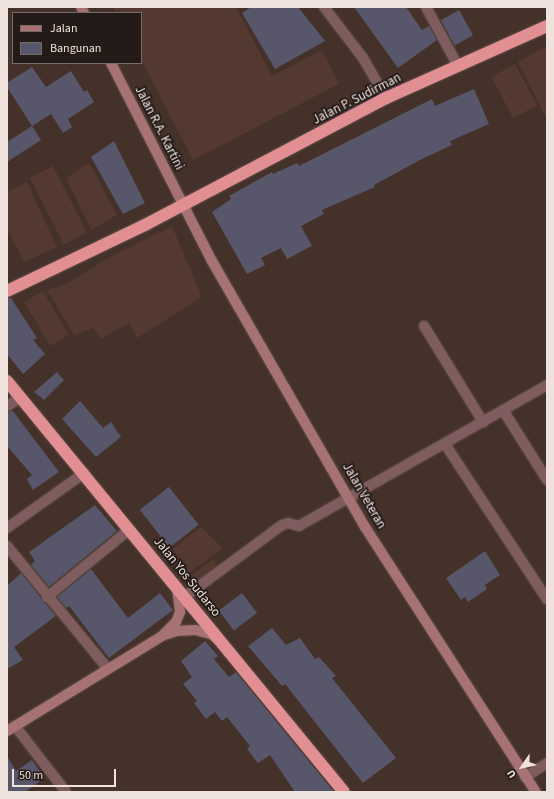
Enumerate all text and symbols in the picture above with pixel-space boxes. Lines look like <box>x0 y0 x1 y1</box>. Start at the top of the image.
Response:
legend <box>12 12 142 64</box>
text: Jalan <box>50 20 77 37</box>
text: Bangunan <box>50 40 101 57</box>
street label: Jalan P. Sudirman <box>310 70 404 128</box>
street label: Jalan R.A. Kartini <box>131 83 187 173</box>
street label: Jalan Veteran <box>339 460 389 532</box>
street label: Jalan Yos Sudarso <box>150 534 224 620</box>
north arrow <box>502 747 542 787</box>
scale bar <box>14 761 118 787</box>
text: 50 m <box>19 767 43 784</box>
text: U <box>503 767 520 781</box>

